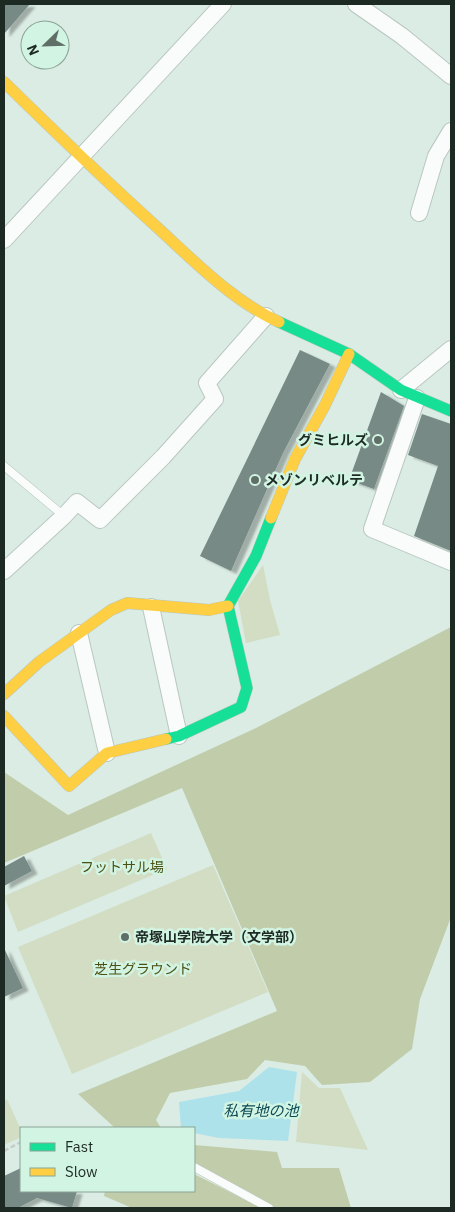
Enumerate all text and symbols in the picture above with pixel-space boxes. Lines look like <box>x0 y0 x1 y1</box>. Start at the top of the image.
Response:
north arrow <box>20 20 70 70</box>
text: N <box>23 42 43 58</box>
place label: グミヒルズ <box>298 431 368 449</box>
marker: グミヒルズ <box>372 434 384 446</box>
place label: メゾンリベルテ <box>265 471 363 489</box>
marker: メゾンリベルテ <box>249 474 261 486</box>
park label: フットサル場 <box>80 858 164 876</box>
place label: 帝塚山学院大学（文学部） <box>135 928 303 946</box>
marker: 帝塚山学院大学（文学部） <box>119 931 131 943</box>
park label: 芝生グラウンド <box>94 960 192 978</box>
water label: 私有地の池 <box>223 1101 300 1120</box>
legend <box>20 1127 195 1192</box>
text: Fast <box>65 1137 93 1156</box>
text: Slow <box>65 1162 98 1181</box>

